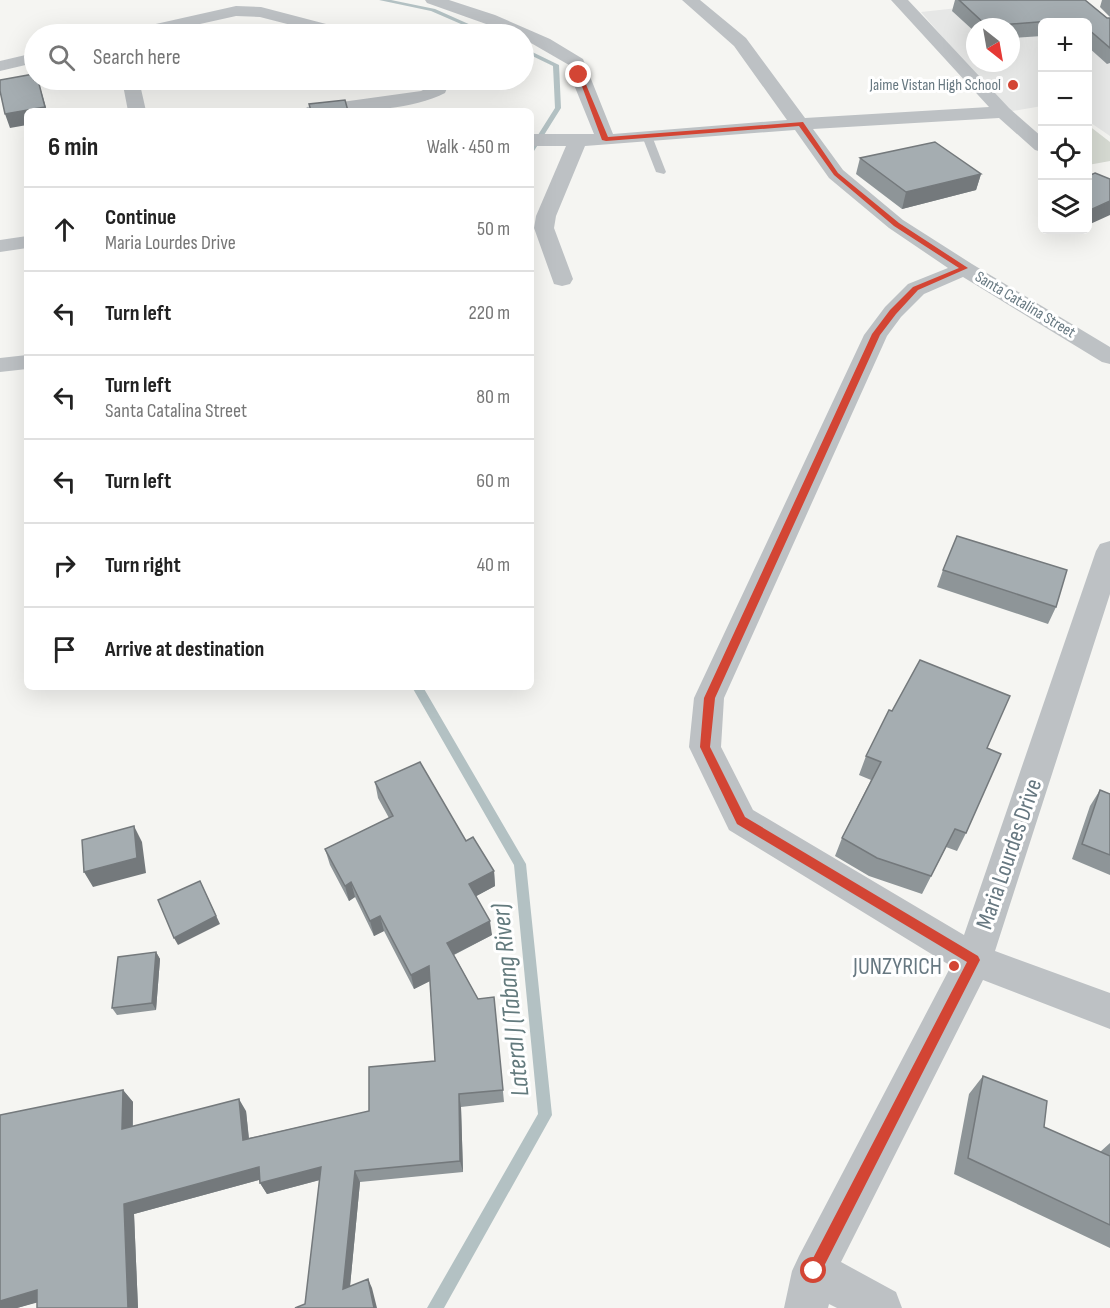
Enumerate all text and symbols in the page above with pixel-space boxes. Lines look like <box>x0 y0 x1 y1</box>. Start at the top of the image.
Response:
north arrow <box>966 18 1020 72</box>
map controls <box>1038 18 1092 234</box>
button: + <box>1038 18 1092 72</box>
search box <box>24 24 534 90</box>
icon: search <box>45 41 78 74</box>
text: Search here <box>93 44 180 71</box>
route end <box>565 61 591 87</box>
button: − <box>1038 72 1092 126</box>
place label: Jaime Vistan High School <box>869 76 1001 95</box>
marker: Jaime Vistan High School <box>1006 78 1020 92</box>
button: locate <box>1038 126 1092 180</box>
text: 6 min <box>48 132 98 163</box>
text: Walk · 450 m <box>427 135 510 159</box>
button: layers <box>1038 180 1092 234</box>
text: Continue <box>105 204 176 231</box>
icon: ahead <box>48 213 81 246</box>
text: 50 m <box>477 217 510 241</box>
text: Maria Lourdes Drive <box>105 231 236 255</box>
street label: Santa Catalina Street <box>971 268 1079 342</box>
icon: left <box>48 297 81 330</box>
text: Turn left <box>105 300 171 327</box>
text: 220 m <box>469 301 510 325</box>
text: Turn left <box>105 372 171 399</box>
icon: left <box>48 381 81 414</box>
text: 80 m <box>476 385 510 409</box>
text: Santa Catalina Street <box>105 399 247 423</box>
icon: left <box>48 465 81 498</box>
text: Turn left <box>105 468 171 495</box>
text: 60 m <box>476 469 510 493</box>
icon: right <box>48 549 81 582</box>
text: Turn right <box>105 552 181 579</box>
text: 40 m <box>477 553 510 577</box>
icon: arrive <box>48 633 81 666</box>
text: Arrive at destination <box>105 636 264 663</box>
street label: Maria Lourdes Drive <box>970 775 1048 933</box>
water label: Lateral J (Tabang River) <box>485 902 537 1098</box>
place label: JUNZYRICH <box>852 952 942 981</box>
marker: JUNZYRICH <box>947 959 961 973</box>
route start <box>800 1257 826 1283</box>

